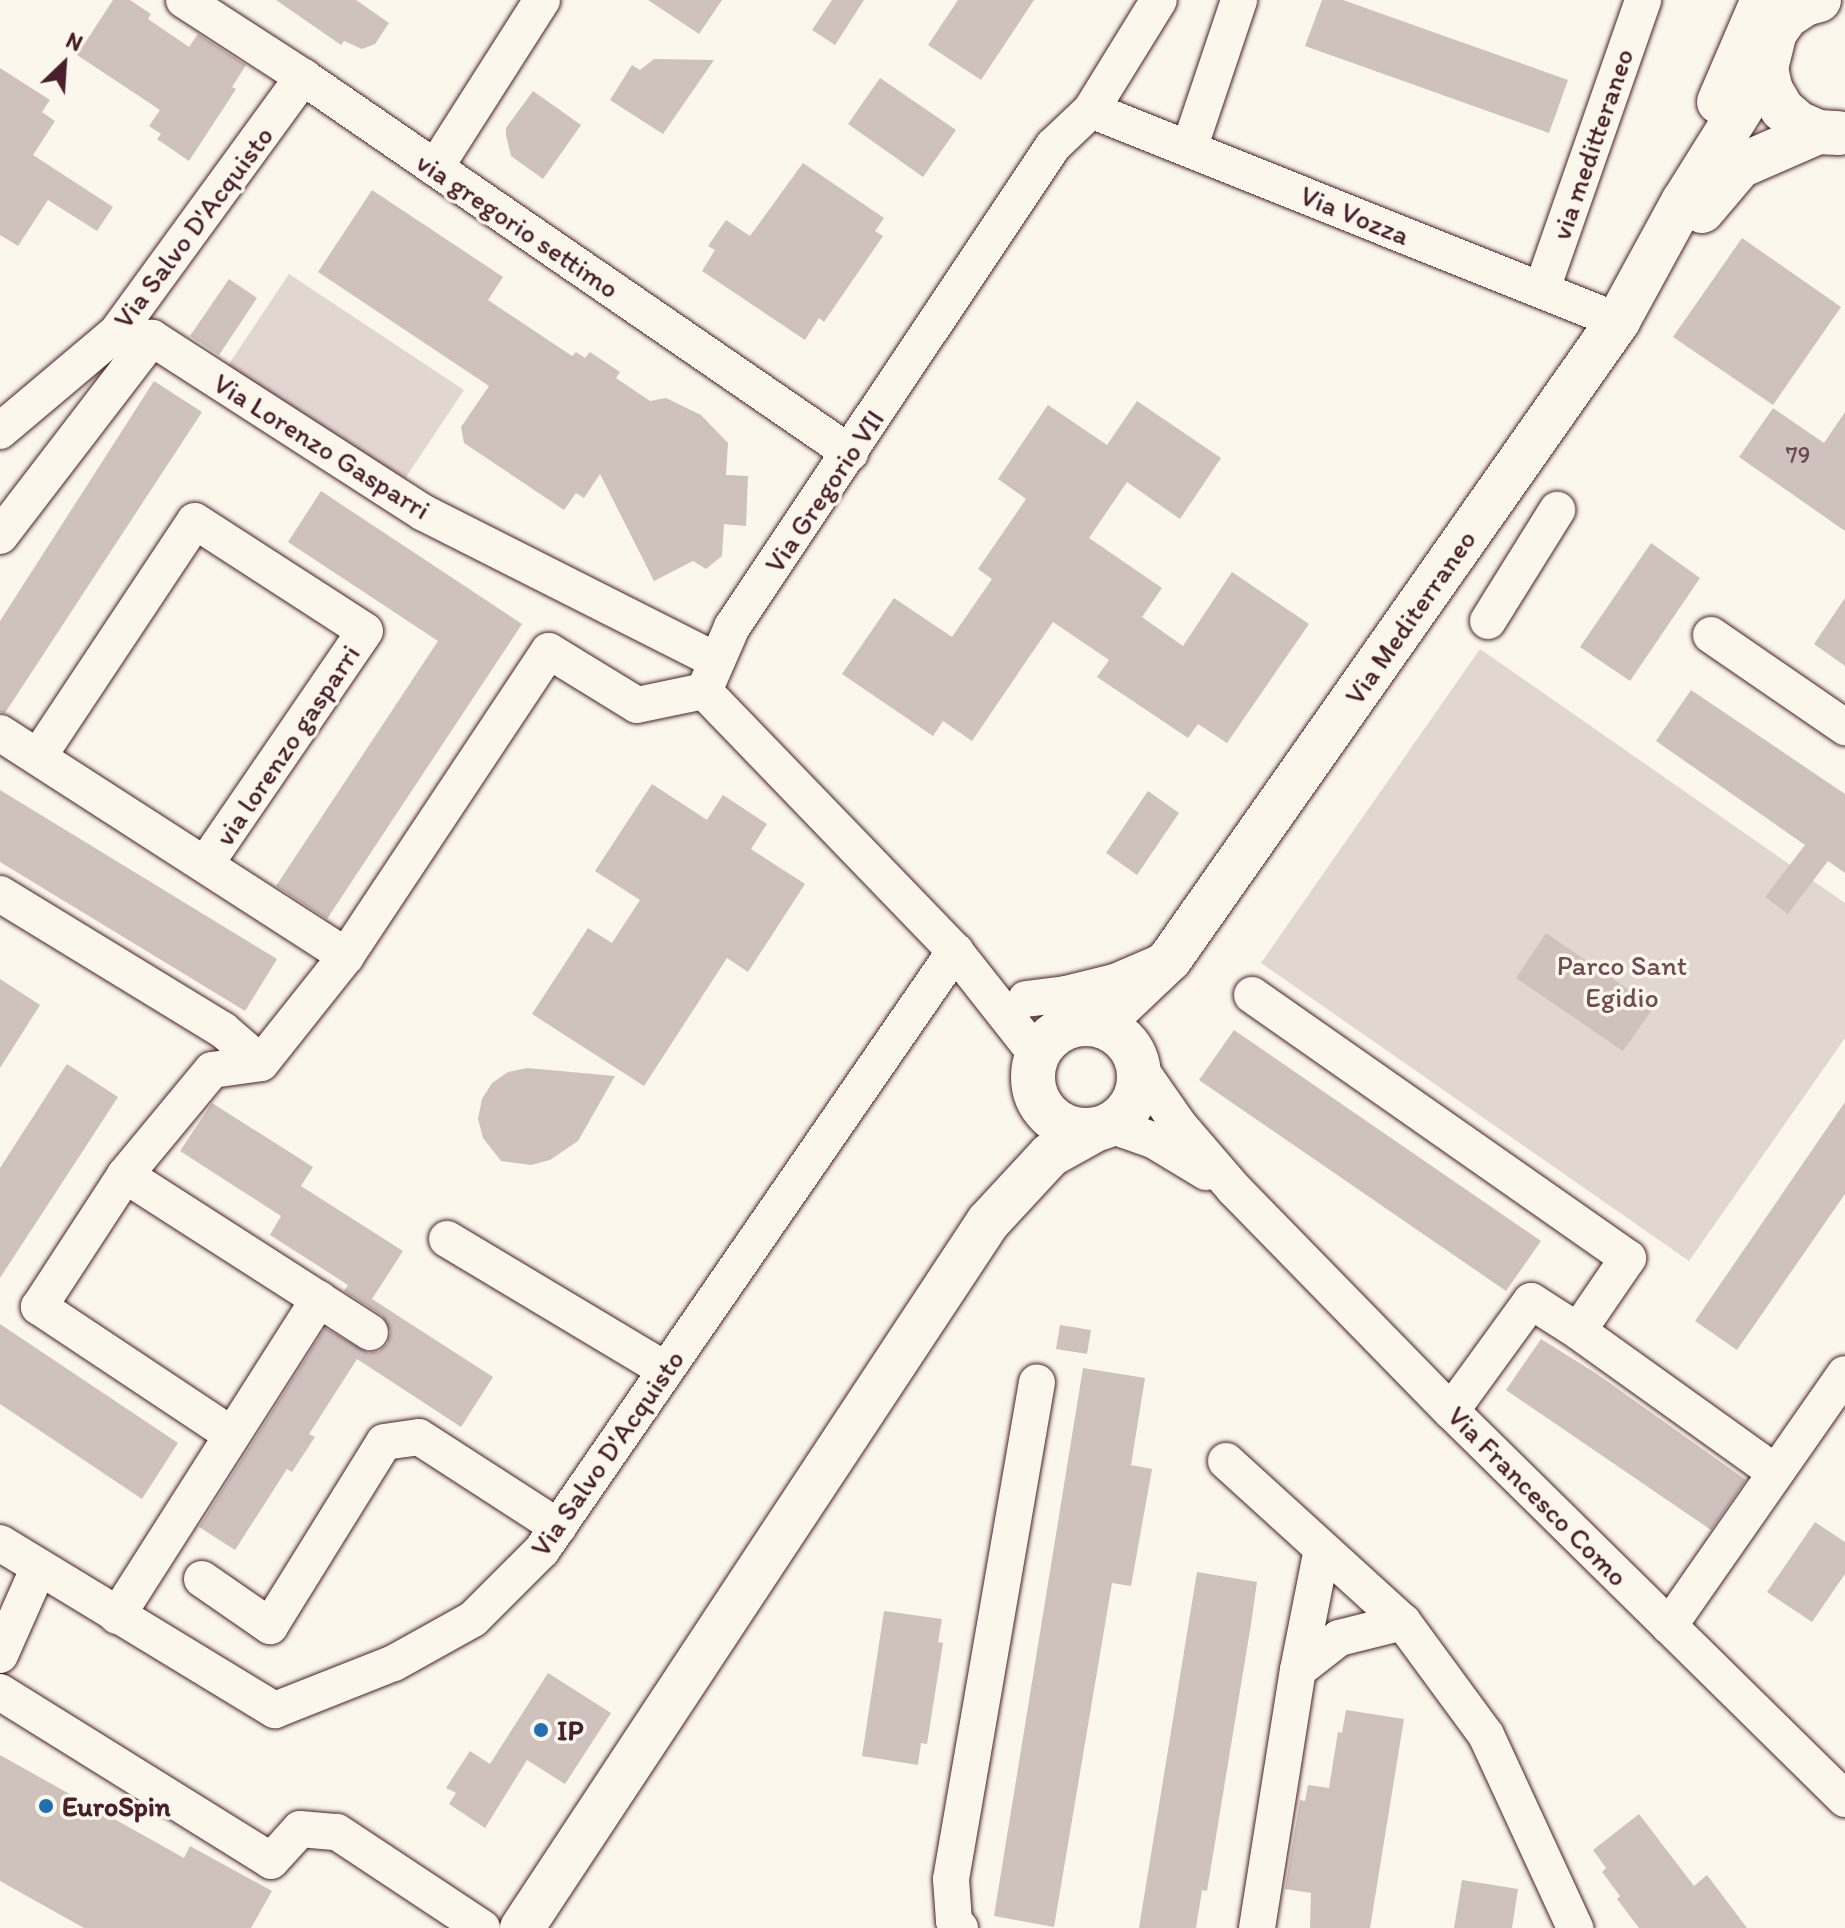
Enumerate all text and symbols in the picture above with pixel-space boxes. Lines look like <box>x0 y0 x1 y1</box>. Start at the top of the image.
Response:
north arrow <box>24 24 104 104</box>
text: N <box>62 26 87 57</box>
street label: via meditteraneo <box>1543 43 1641 245</box>
street label: Via Salvo D'Acquisto <box>106 119 280 335</box>
street label: via gregorio settimo <box>411 145 625 305</box>
street label: Via Vozza <box>1296 178 1414 252</box>
street label: Via Lorenzo Gasparri <box>208 366 436 526</box>
street label: Via Gregorio VII <box>757 403 891 579</box>
house number: 79 <box>1786 441 1810 469</box>
street label: Via Mediterraneo <box>1337 523 1483 711</box>
street label: via lorenzo gasparri <box>208 638 366 852</box>
park label: Parco Sant Egidio <box>1557 948 1687 1014</box>
street label: Via Salvo D'Acquisto <box>523 1343 691 1563</box>
street label: Via Francesco Como <box>1441 1399 1635 1593</box>
place label: IP <box>557 1713 583 1747</box>
marker: IP <box>532 1721 550 1739</box>
place label: EuroSpin <box>62 1789 171 1823</box>
marker: EuroSpin <box>37 1797 55 1815</box>

